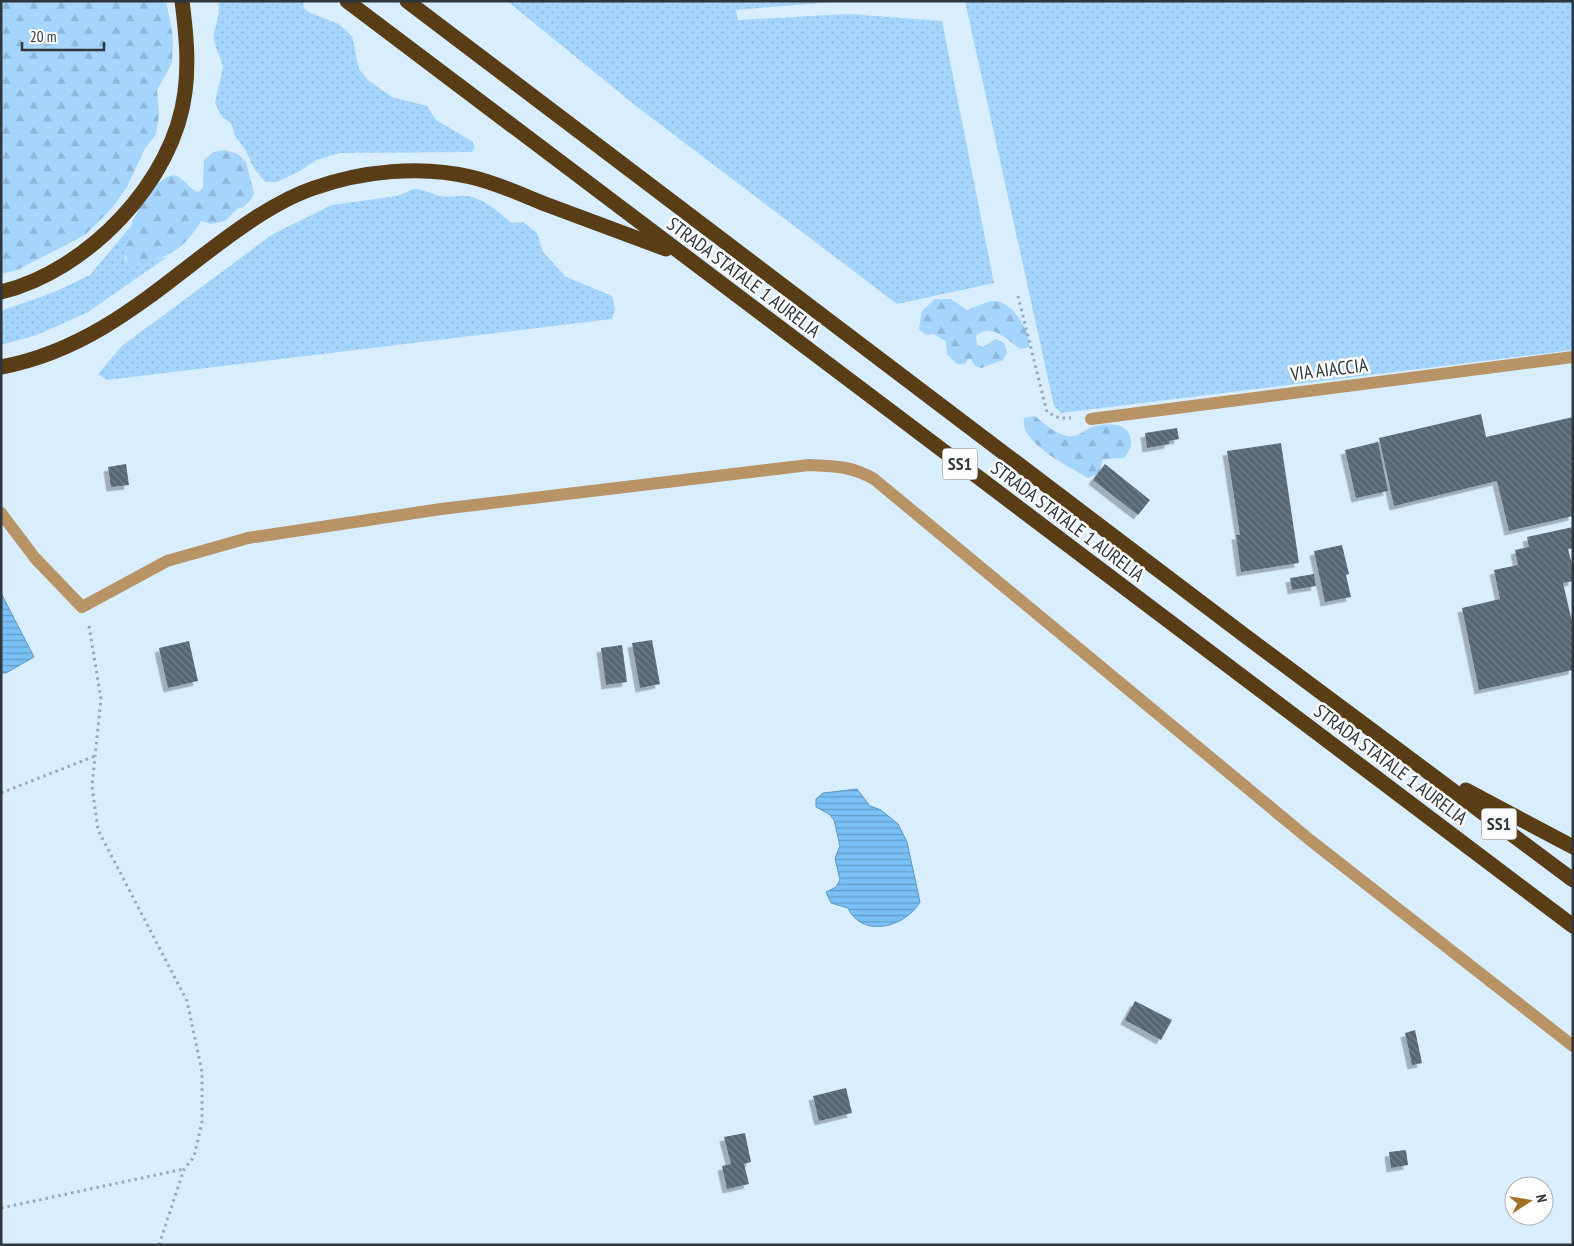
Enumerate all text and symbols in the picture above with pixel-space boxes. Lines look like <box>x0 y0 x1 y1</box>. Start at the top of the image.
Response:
scale bar <box>22 20 105 52</box>
text: 20 m <box>30 27 56 46</box>
street label: STRADA STATALE 1 AURELIA <box>663 212 825 342</box>
street label: VIA AIACCIA <box>1288 352 1369 386</box>
road number: SS1 <box>942 448 978 479</box>
street label: STRADA STATALE 1 AURELIA <box>987 456 1149 586</box>
street label: STRADA STATALE 1 AURELIA <box>1310 699 1472 829</box>
road number: SS1 <box>1482 809 1516 840</box>
north arrow <box>1504 1176 1554 1226</box>
text: N <box>1532 1193 1551 1204</box>

